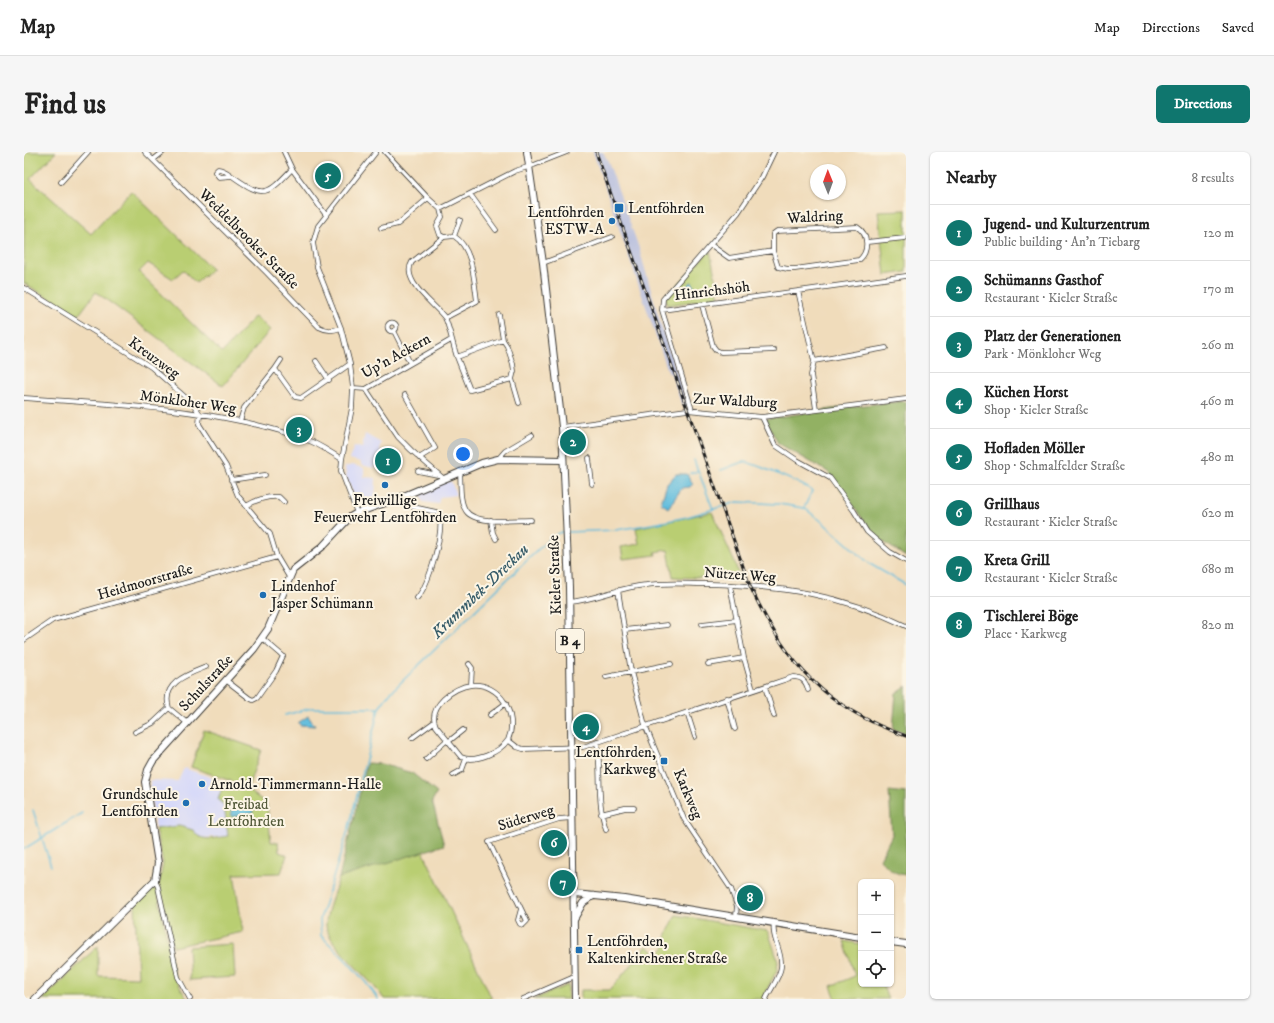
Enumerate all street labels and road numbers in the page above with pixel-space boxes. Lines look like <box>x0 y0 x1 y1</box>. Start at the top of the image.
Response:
street label: Weddelbrooker Straße <box>194 184 303 293</box>
street label: Waldring <box>786 206 844 228</box>
street label: Hinrichshöh <box>673 277 751 305</box>
street label: Up'n Ackern <box>358 329 434 383</box>
street label: Kreuzweg <box>124 333 184 383</box>
street label: Mönkloher Weg <box>139 386 238 418</box>
street label: Zur Waldburg <box>693 389 778 413</box>
street label: Kieler Straße <box>544 535 566 615</box>
street label: Heidmoorstraße <box>95 559 195 605</box>
street label: Nützer Weg <box>703 563 777 587</box>
road number: B 4 <box>556 629 584 653</box>
street label: Schulstraße <box>175 651 237 715</box>
street label: Karkweg <box>669 766 707 823</box>
street label: Süderweg <box>496 800 557 836</box>

